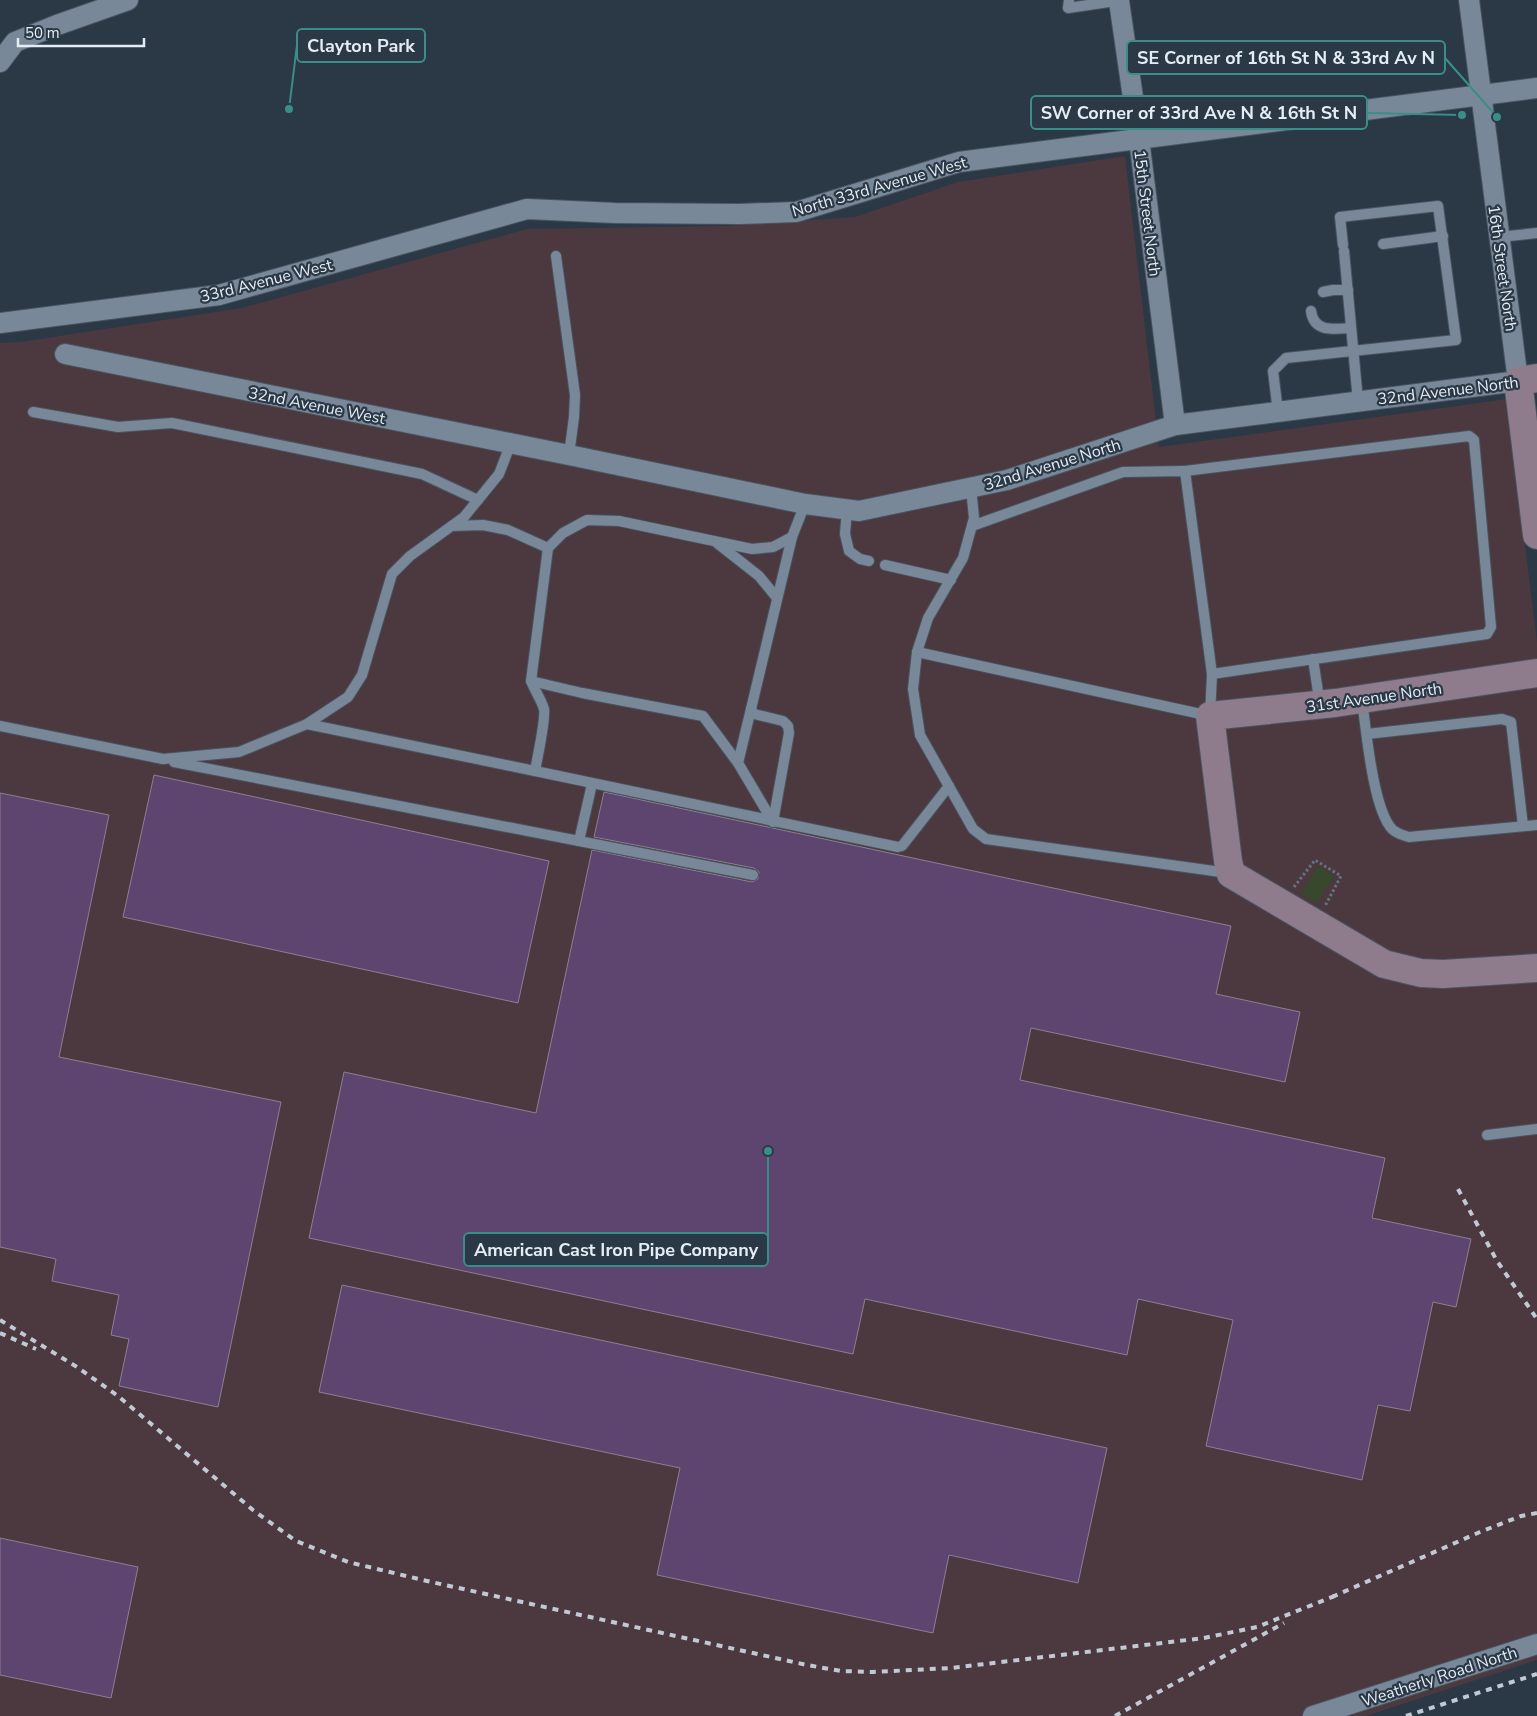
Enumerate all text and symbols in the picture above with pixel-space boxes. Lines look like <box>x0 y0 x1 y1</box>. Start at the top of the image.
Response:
scale bar <box>18 15 144 47</box>
text: 50 m <box>25 23 60 43</box>
callout: Clayton Park <box>297 29 425 62</box>
text: Clayton Park <box>307 34 415 58</box>
callout: SE Corner of 16th St N & 33rd Av N <box>1127 41 1445 74</box>
text: SE Corner of 16th St N & 33rd Av N <box>1137 46 1435 70</box>
callout: SW Corner of 33rd Ave N & 16th St N <box>1031 96 1367 129</box>
text: SW Corner of 33rd Ave N & 16th St N <box>1041 101 1357 125</box>
street label: 15th Street North <box>1128 149 1166 278</box>
street label: North 33rd Avenue West <box>789 151 970 222</box>
street label: 16th Street North <box>1482 204 1522 333</box>
street label: 33rd Avenue West <box>198 254 335 308</box>
street label: 32nd Avenue North <box>1376 371 1520 411</box>
street label: 32nd Avenue West <box>247 382 387 430</box>
street label: 32nd Avenue North <box>981 434 1123 496</box>
street label: 31st Avenue North <box>1305 678 1443 718</box>
callout: American Cast Iron Pipe Company <box>464 1233 768 1266</box>
text: American Cast Iron Pipe Company <box>474 1238 759 1262</box>
street label: Weatherly Road North <box>1359 1641 1520 1713</box>

